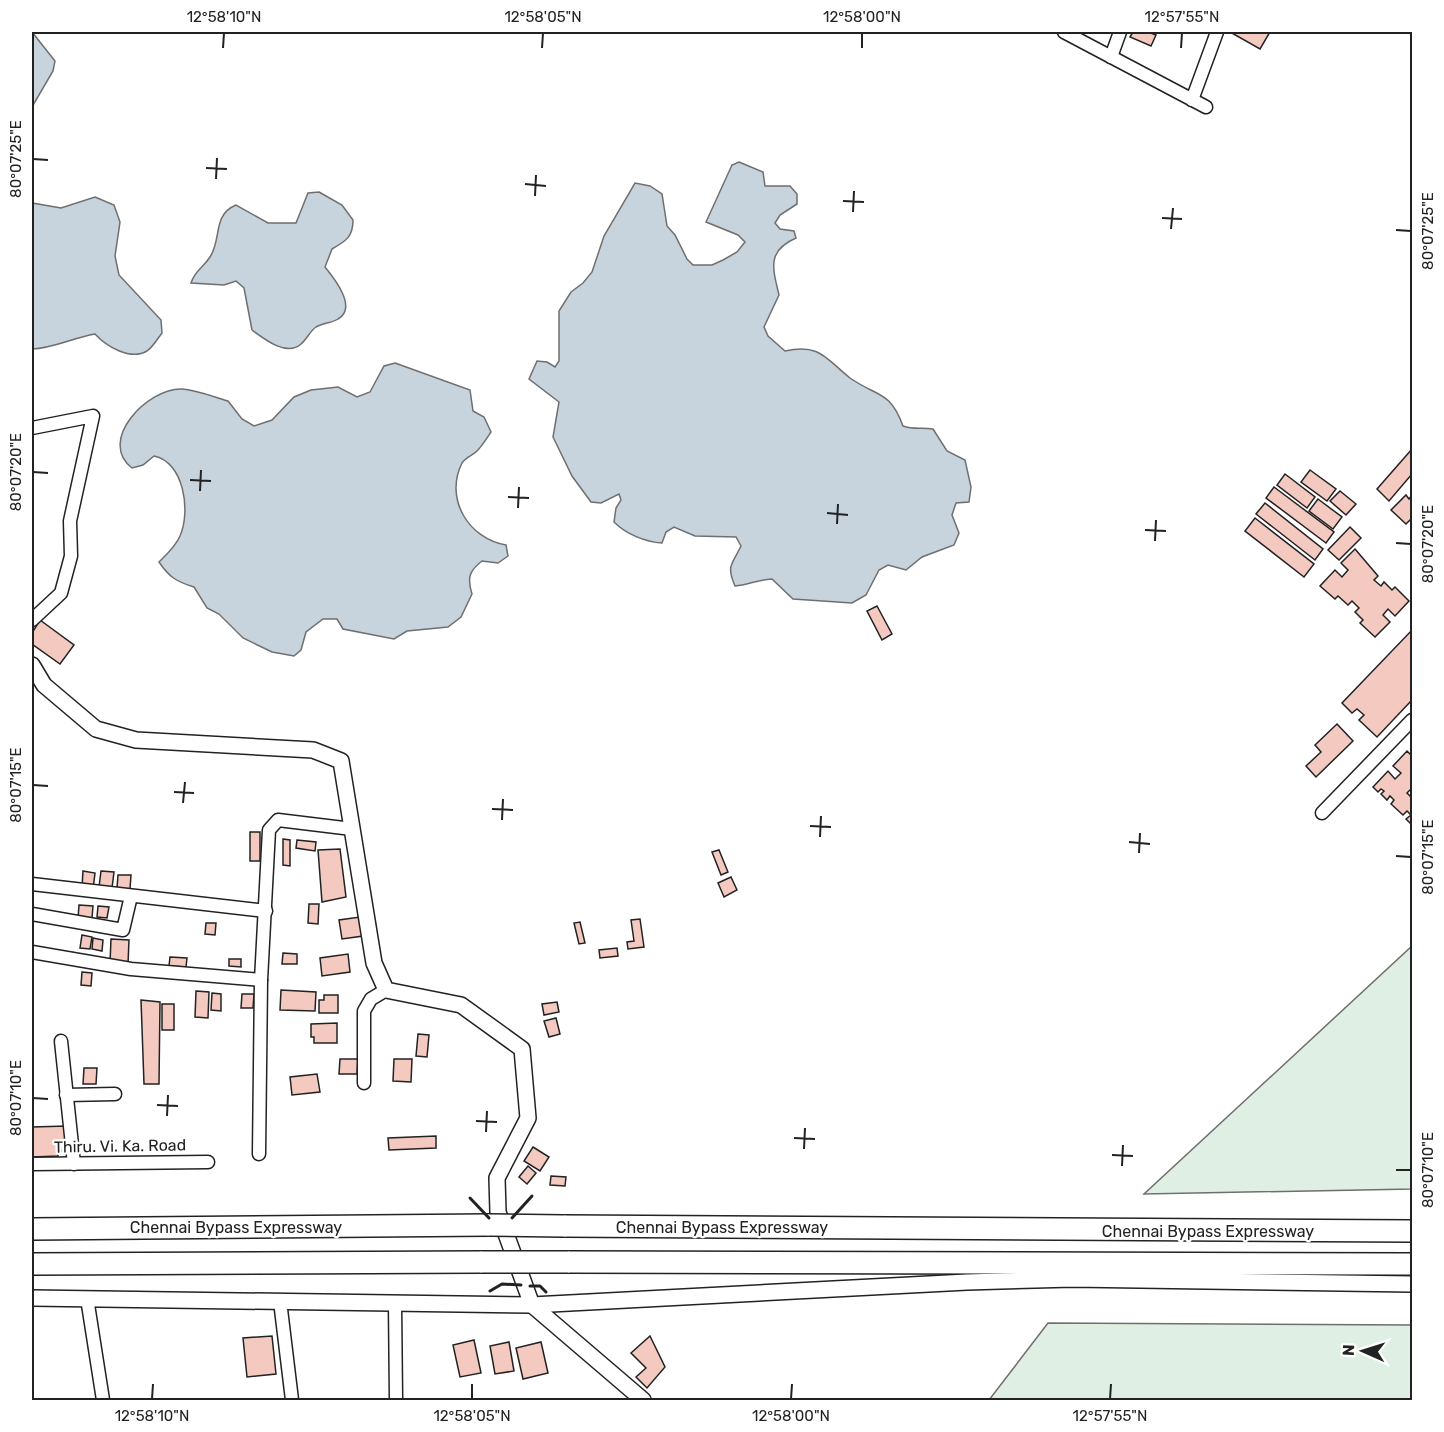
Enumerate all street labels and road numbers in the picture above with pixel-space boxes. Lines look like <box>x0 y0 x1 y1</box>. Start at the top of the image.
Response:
street label: Thiru. Vi. Ka. Road <box>54 1135 186 1157</box>
street label: Chennai Bypass Expressway <box>130 1218 342 1237</box>
street label: Chennai Bypass Expressway <box>616 1218 828 1237</box>
street label: Chennai Bypass Expressway <box>1102 1222 1314 1241</box>

